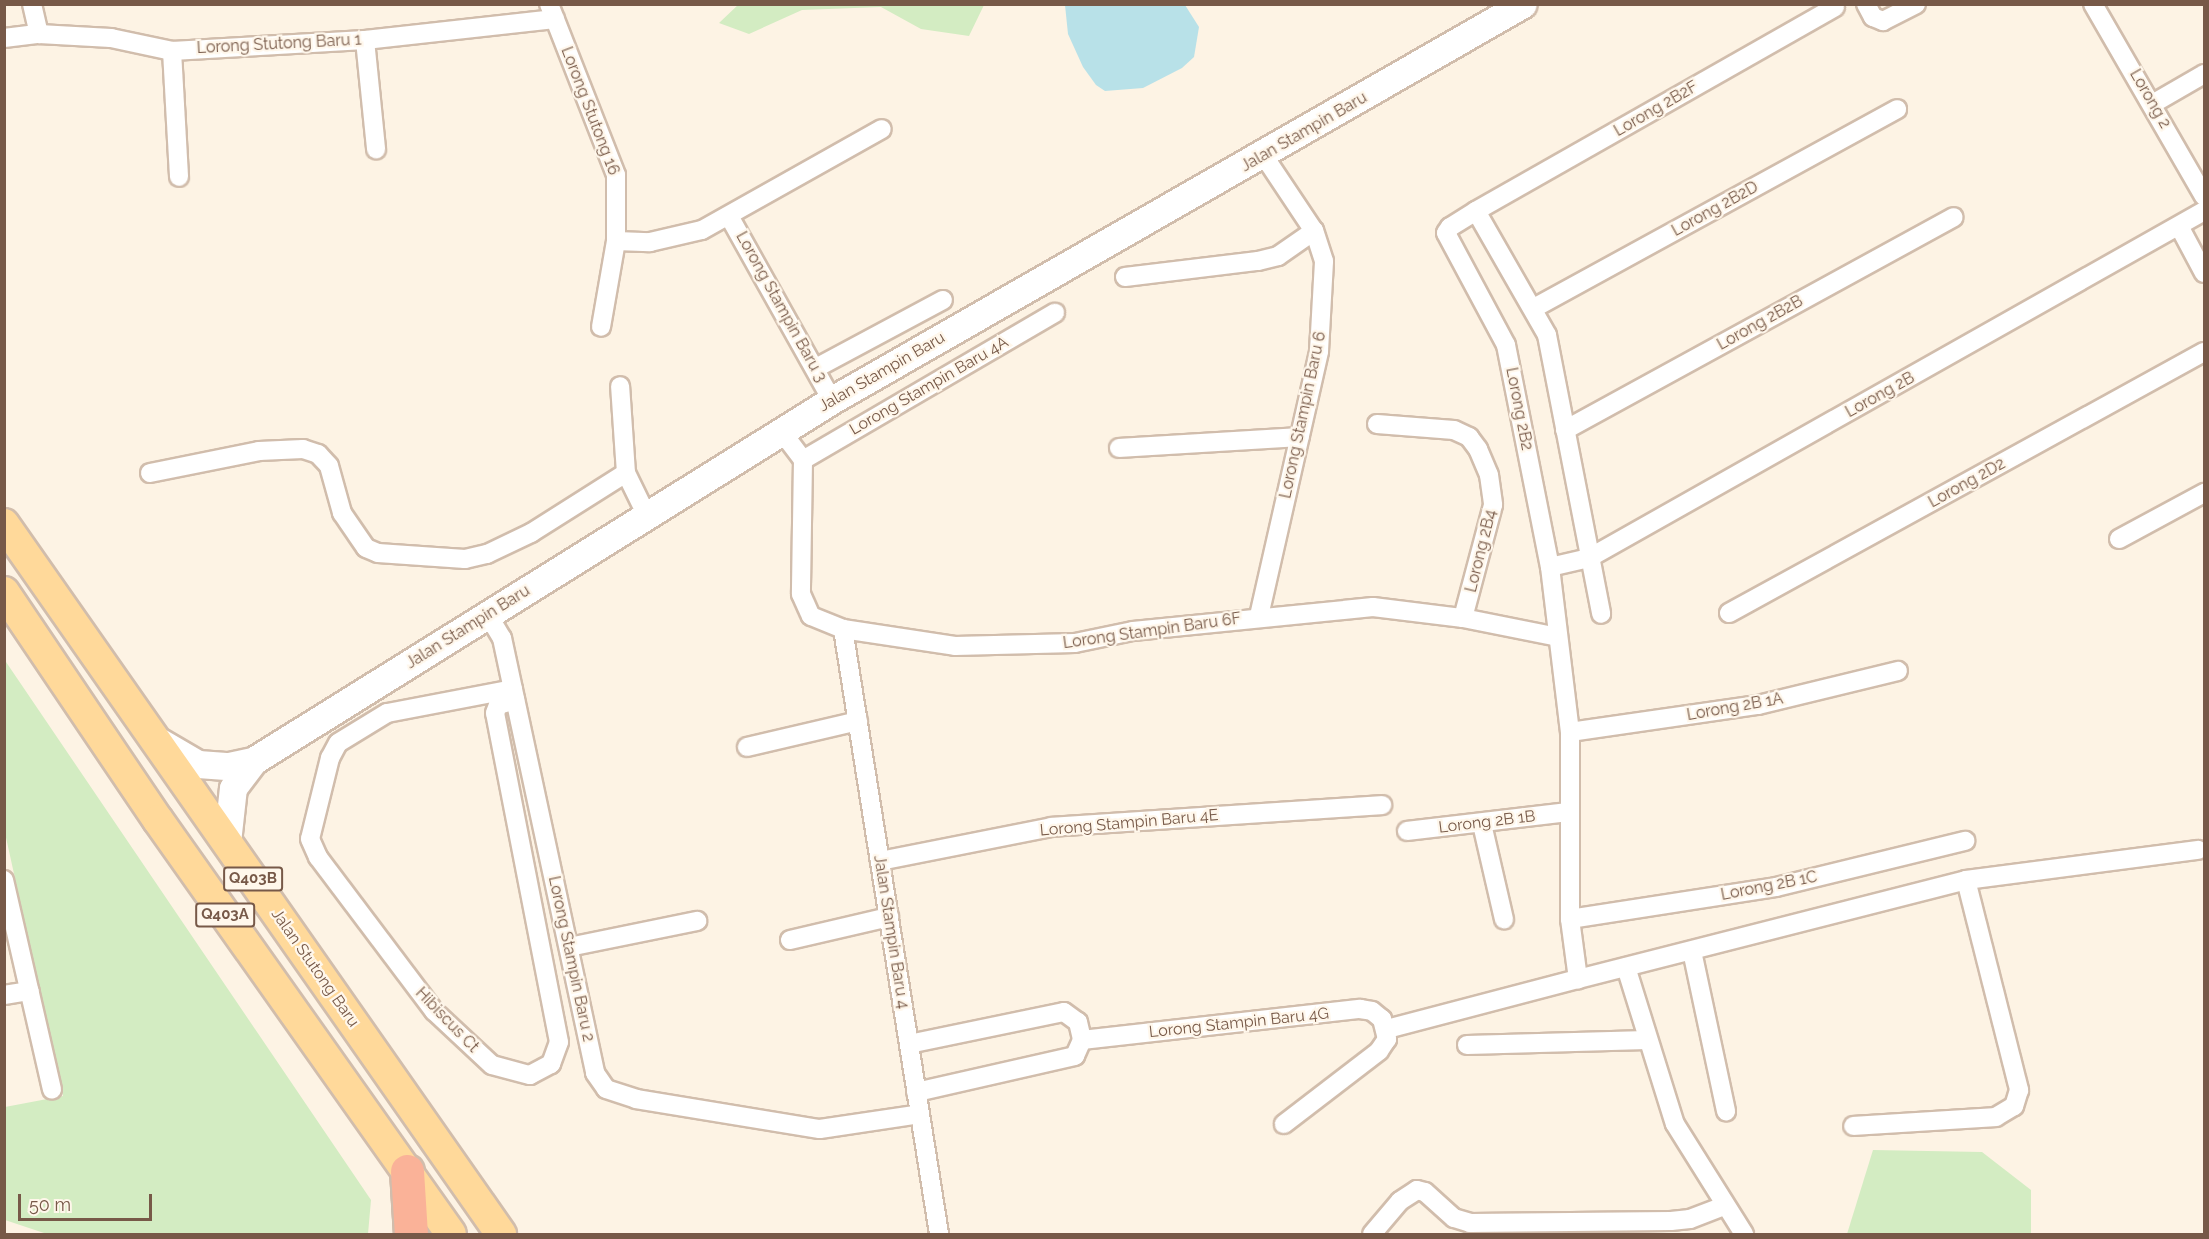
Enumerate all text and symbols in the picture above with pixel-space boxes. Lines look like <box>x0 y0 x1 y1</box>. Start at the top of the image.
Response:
street label: Lorong Stutong Baru 1 <box>196 30 362 58</box>
street label: Lorong Stutong 16 <box>557 44 623 178</box>
street label: Lorong 2 <box>2125 66 2175 132</box>
street label: Lorong 2B2F <box>1611 77 1701 141</box>
street label: Jalan Stampin Baru <box>1238 88 1370 176</box>
street label: Lorong 2B2D <box>1669 177 1761 241</box>
street label: Lorong Stampin Baru 3 <box>732 228 830 386</box>
street label: Lorong 2B2B <box>1714 292 1806 354</box>
street label: Jalan Stampin Baru <box>816 328 948 416</box>
street label: Lorong Stampin Baru 6 <box>1276 330 1330 500</box>
street label: Lorong Stampin Baru 4A <box>846 333 1012 439</box>
street label: Lorong 2B2 <box>1502 366 1536 452</box>
street label: Lorong 2B <box>1842 368 1918 422</box>
street label: Lorong 2D2 <box>1925 454 2009 512</box>
street label: Lorong 2B4 <box>1461 508 1501 594</box>
street label: Jalan Stampin Baru <box>403 581 533 673</box>
street label: Lorong Stampin Baru 6F <box>1062 609 1242 653</box>
street label: Lorong 2B 1A <box>1685 689 1785 725</box>
street label: Lorong Stampin Baru 4E <box>1039 806 1219 840</box>
street label: Lorong 2B 1B <box>1437 807 1537 837</box>
street label: Jalan Stampin Baru 4 <box>869 854 913 1010</box>
road number: Q403B <box>223 867 283 891</box>
street label: Lorong 2B 1C <box>1719 867 1819 905</box>
street label: Lorong Stampin Baru 2 <box>544 874 598 1044</box>
road number: Q403A <box>195 903 255 927</box>
street label: Jalan Stutong Baru <box>267 905 363 1031</box>
street label: Hibiscus Ct <box>411 984 483 1056</box>
street label: Lorong Stampin Baru 4G <box>1148 1004 1330 1042</box>
scale bar <box>21 1182 154 1220</box>
text: 50 m <box>29 1194 71 1215</box>

